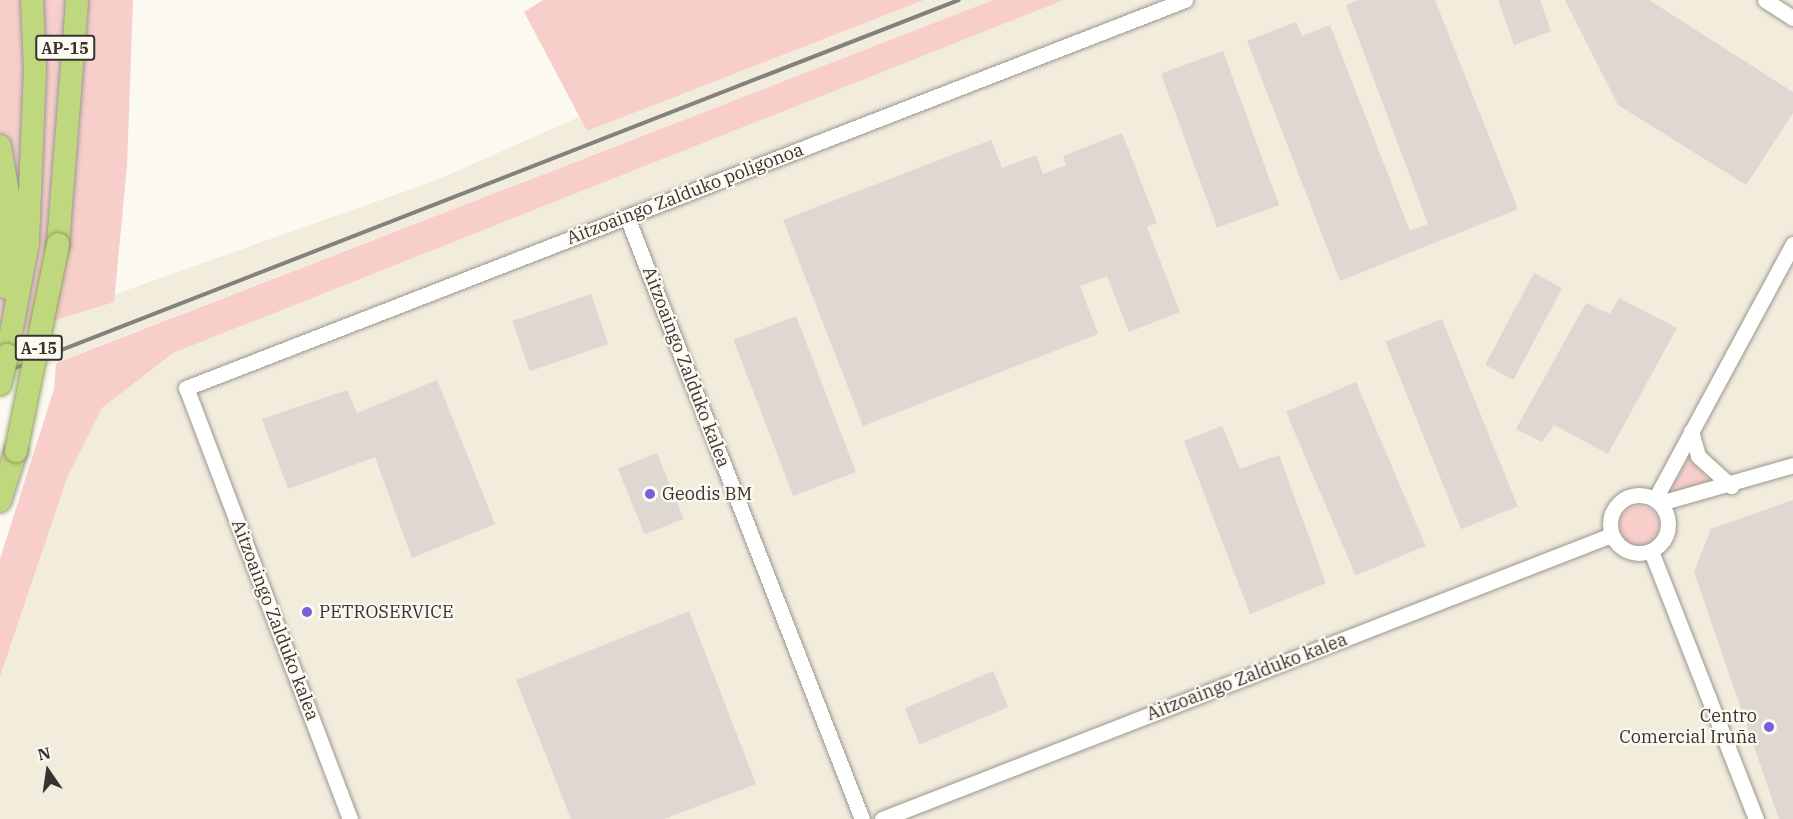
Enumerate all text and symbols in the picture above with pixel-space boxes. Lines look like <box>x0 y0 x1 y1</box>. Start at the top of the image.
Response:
road number: AP-15 <box>35 35 95 61</box>
street label: Aitzoaingo Zalduko poligonoa <box>564 139 806 249</box>
street label: Aitzoaingo Zalduko kalea <box>638 264 734 470</box>
road number: A-15 <box>14 335 64 361</box>
place label: Geodis BM <box>662 483 752 505</box>
marker: Geodis BM <box>643 487 657 501</box>
street label: Aitzoaingo Zalduko kalea <box>227 517 323 723</box>
place label: PETROSERVICE <box>319 601 453 623</box>
marker: PETROSERVICE <box>300 605 314 619</box>
street label: Aitzoaingo Zalduko kalea <box>1144 629 1350 725</box>
place label: Centro Comercial Iruña <box>1619 706 1757 748</box>
marker: Centro Comercial Iruña <box>1762 720 1776 734</box>
north arrow <box>18 741 78 801</box>
text: N <box>36 742 52 765</box>

